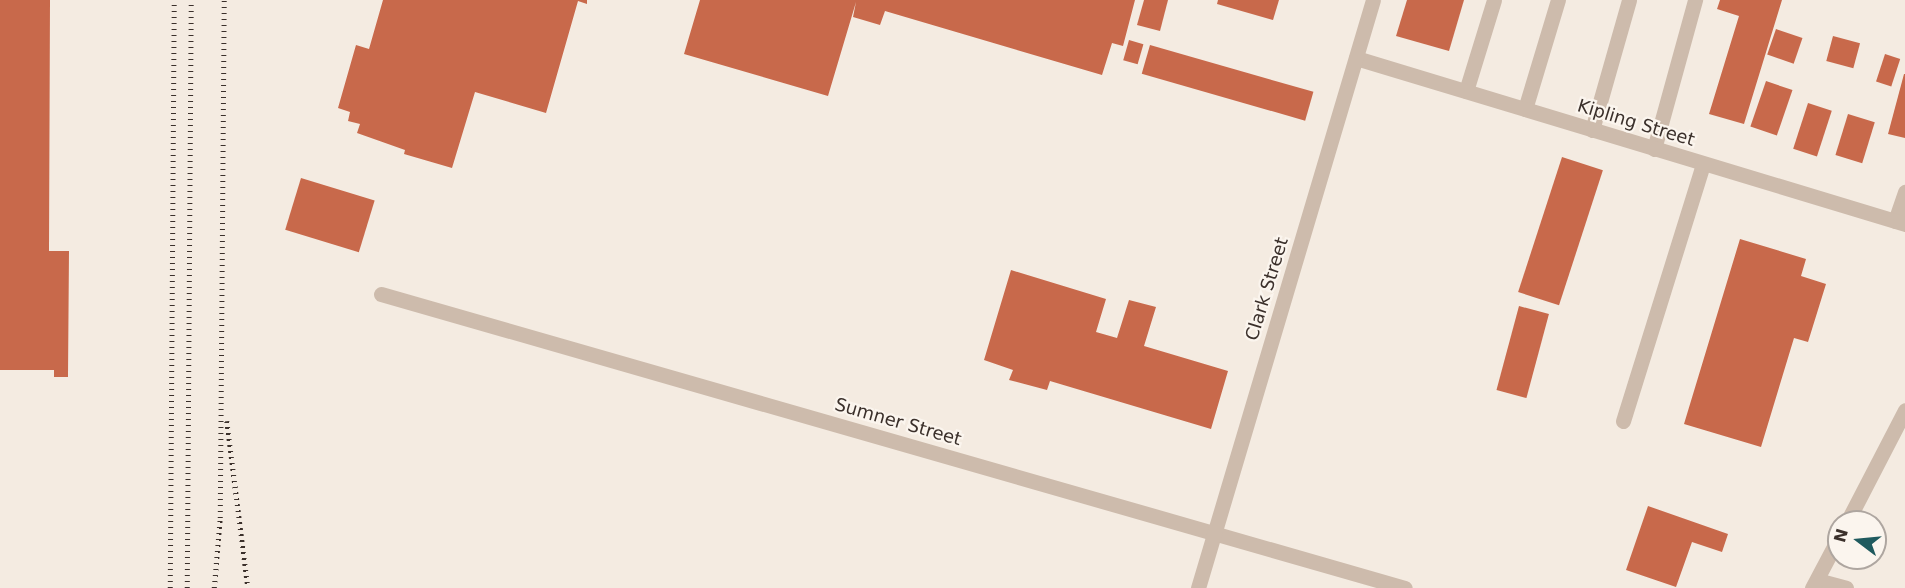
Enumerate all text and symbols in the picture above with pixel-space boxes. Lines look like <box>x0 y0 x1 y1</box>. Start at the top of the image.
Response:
street label: Kipling Street <box>1575 95 1697 151</box>
street label: Clark Street <box>1241 235 1293 343</box>
street label: Sumner Street <box>832 394 964 450</box>
north arrow <box>1827 510 1887 570</box>
text: N <box>1830 526 1852 545</box>

